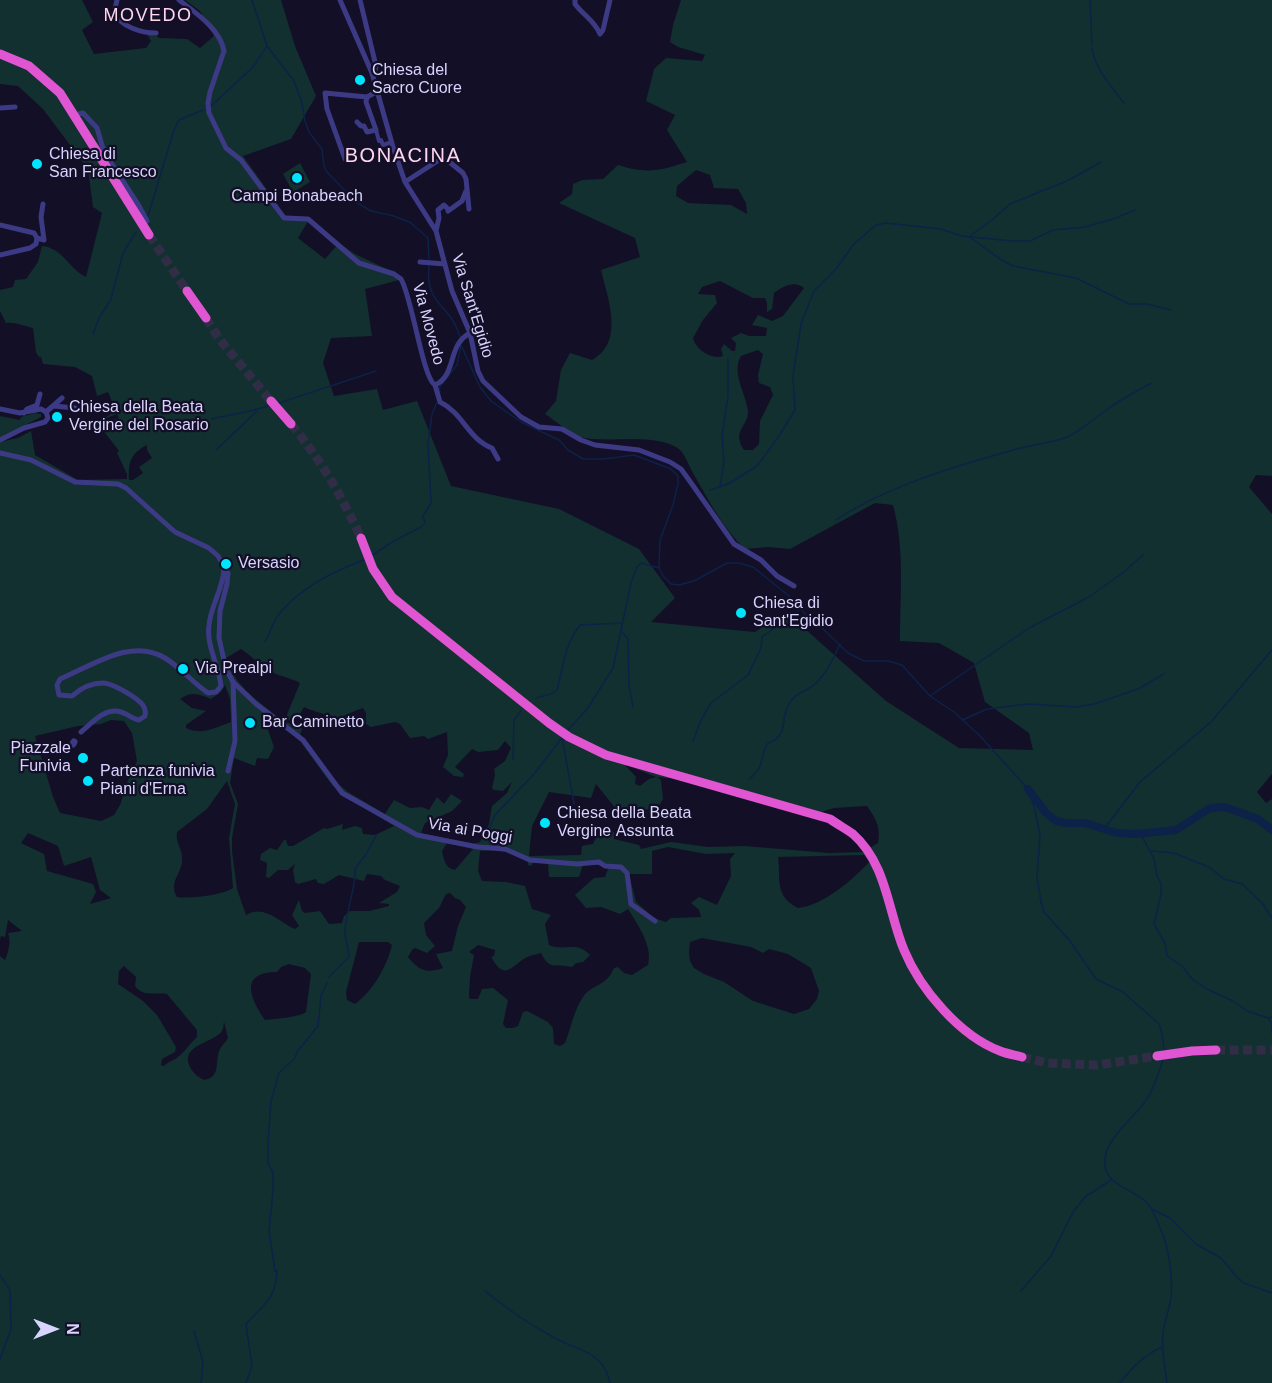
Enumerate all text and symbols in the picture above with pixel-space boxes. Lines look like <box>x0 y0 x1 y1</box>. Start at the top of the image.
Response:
district label: MOVEDO <box>103 5 193 27</box>
place label: Chiesa del Sacro Cuore <box>372 61 462 99</box>
marker: Chiesa del Sacro Cuore <box>353 73 367 87</box>
district label: BONACINA <box>345 144 461 168</box>
place label: Chiesa di San Francesco <box>49 145 157 183</box>
marker: Chiesa di San Francesco <box>30 157 44 171</box>
marker: Campi Bonabeach <box>290 171 304 185</box>
place label: Campi Bonabeach <box>231 187 363 207</box>
street label: Via Sant'Egidio <box>447 252 497 360</box>
street label: Via Movedo <box>408 281 448 367</box>
place label: Chiesa della Beata Vergine del Rosario <box>69 398 209 436</box>
marker: Chiesa della Beata Vergine del Rosario <box>50 410 64 424</box>
place label: Versasio <box>238 554 299 574</box>
marker: Versasio <box>219 557 233 571</box>
place label: Chiesa di Sant'Egidio <box>753 594 833 632</box>
marker: Chiesa di Sant'Egidio <box>734 606 748 620</box>
place label: Via Prealpi <box>195 659 272 679</box>
marker: Via Prealpi <box>176 662 190 676</box>
place label: Bar Caminetto <box>262 713 364 733</box>
marker: Bar Caminetto <box>243 716 257 730</box>
place label: Piazzale Funivia <box>11 739 71 777</box>
marker: Piazzale Funivia <box>76 751 90 765</box>
place label: Partenza funivia Piani d'Erna <box>100 762 215 800</box>
marker: Partenza funivia Piani d'Erna <box>81 774 95 788</box>
place label: Chiesa della Beata Vergine Assunta <box>557 804 691 842</box>
street label: Via ai Poggi <box>426 814 514 848</box>
marker: Chiesa della Beata Vergine Assunta <box>538 816 552 830</box>
north arrow <box>24 1299 84 1359</box>
text: N <box>64 1323 81 1335</box>

